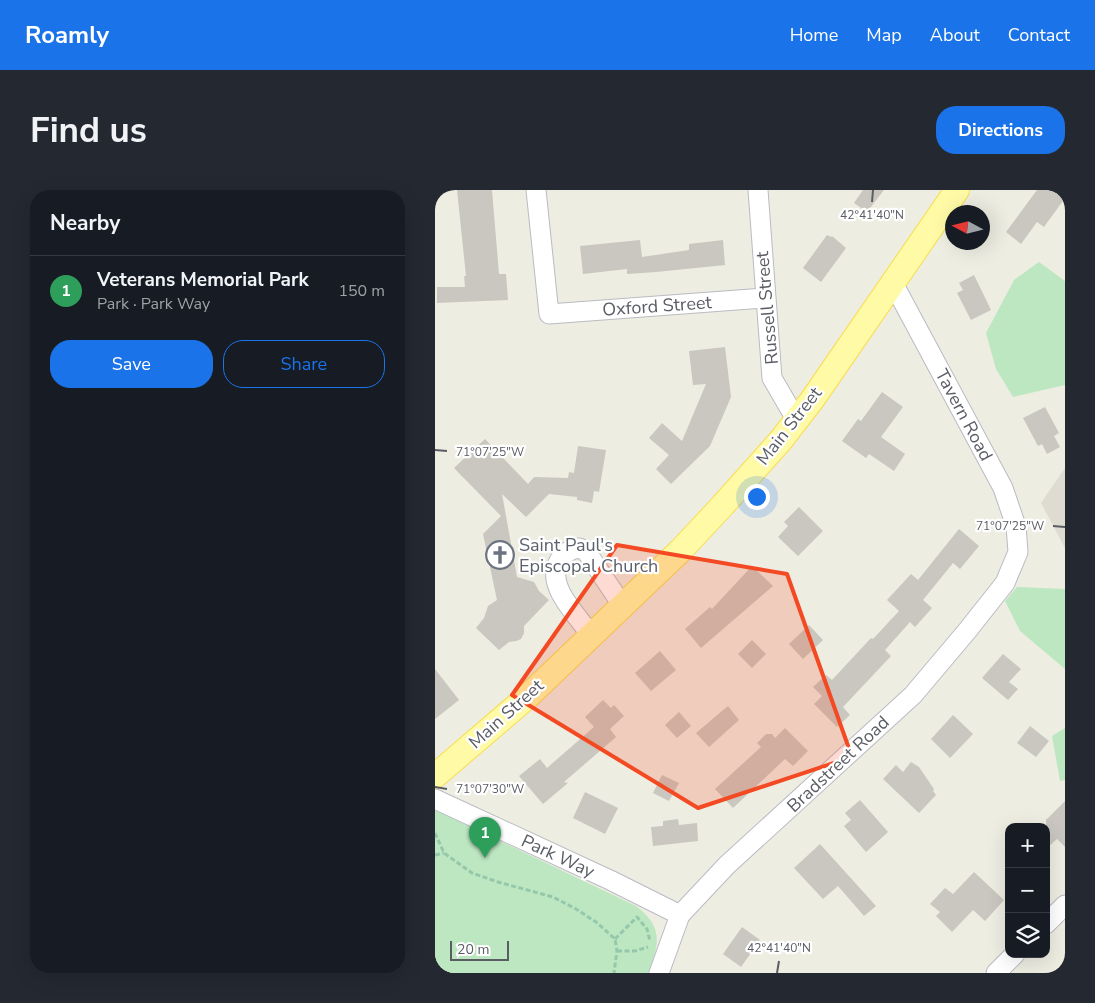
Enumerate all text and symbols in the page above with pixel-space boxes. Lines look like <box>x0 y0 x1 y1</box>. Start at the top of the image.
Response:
text: Roamly <box>25 19 109 51</box>
text: Home <box>790 23 838 47</box>
text: Map <box>866 23 902 47</box>
text: About <box>930 23 980 47</box>
text: Contact <box>1008 23 1070 47</box>
button: Directions <box>936 106 1065 154</box>
text: Find us <box>30 107 147 154</box>
north arrow <box>945 205 990 250</box>
text: 42°41'40"N <box>840 207 904 223</box>
text: Nearby <box>50 209 120 237</box>
street label: Russell Street <box>750 250 784 366</box>
text: Veterans Memorial Park <box>97 267 309 293</box>
text: 1 <box>61 280 71 302</box>
text: 150 m <box>338 280 385 302</box>
street label: Oxford Street <box>602 290 713 322</box>
text: Park · Park Way <box>97 293 210 315</box>
button: Save <box>50 340 213 388</box>
button: Share <box>223 340 385 388</box>
street label: Tavern Road <box>930 365 998 465</box>
street label: Main Street <box>751 381 828 470</box>
text: 71°07'25"W <box>456 444 524 460</box>
your location <box>744 484 770 510</box>
text: 71°07'25"W <box>976 518 1044 534</box>
place label: Saint Paul's Episcopal Church <box>519 533 658 578</box>
church icon: Saint Paul's Episcopal Church <box>485 540 515 570</box>
street label: Main Street <box>463 673 549 754</box>
street label: Bradstreet Road <box>782 710 894 818</box>
text: 71°07'30"W <box>456 781 524 797</box>
pin: 1 <box>469 817 501 858</box>
map controls <box>1005 823 1050 958</box>
button: + <box>1005 823 1050 868</box>
street label: Park Way <box>518 829 599 884</box>
button: − <box>1005 868 1050 913</box>
button: layers <box>1005 913 1050 958</box>
scale bar <box>450 938 509 961</box>
text: 20 m <box>457 940 489 959</box>
text: 42°41'40"N <box>747 940 811 956</box>

